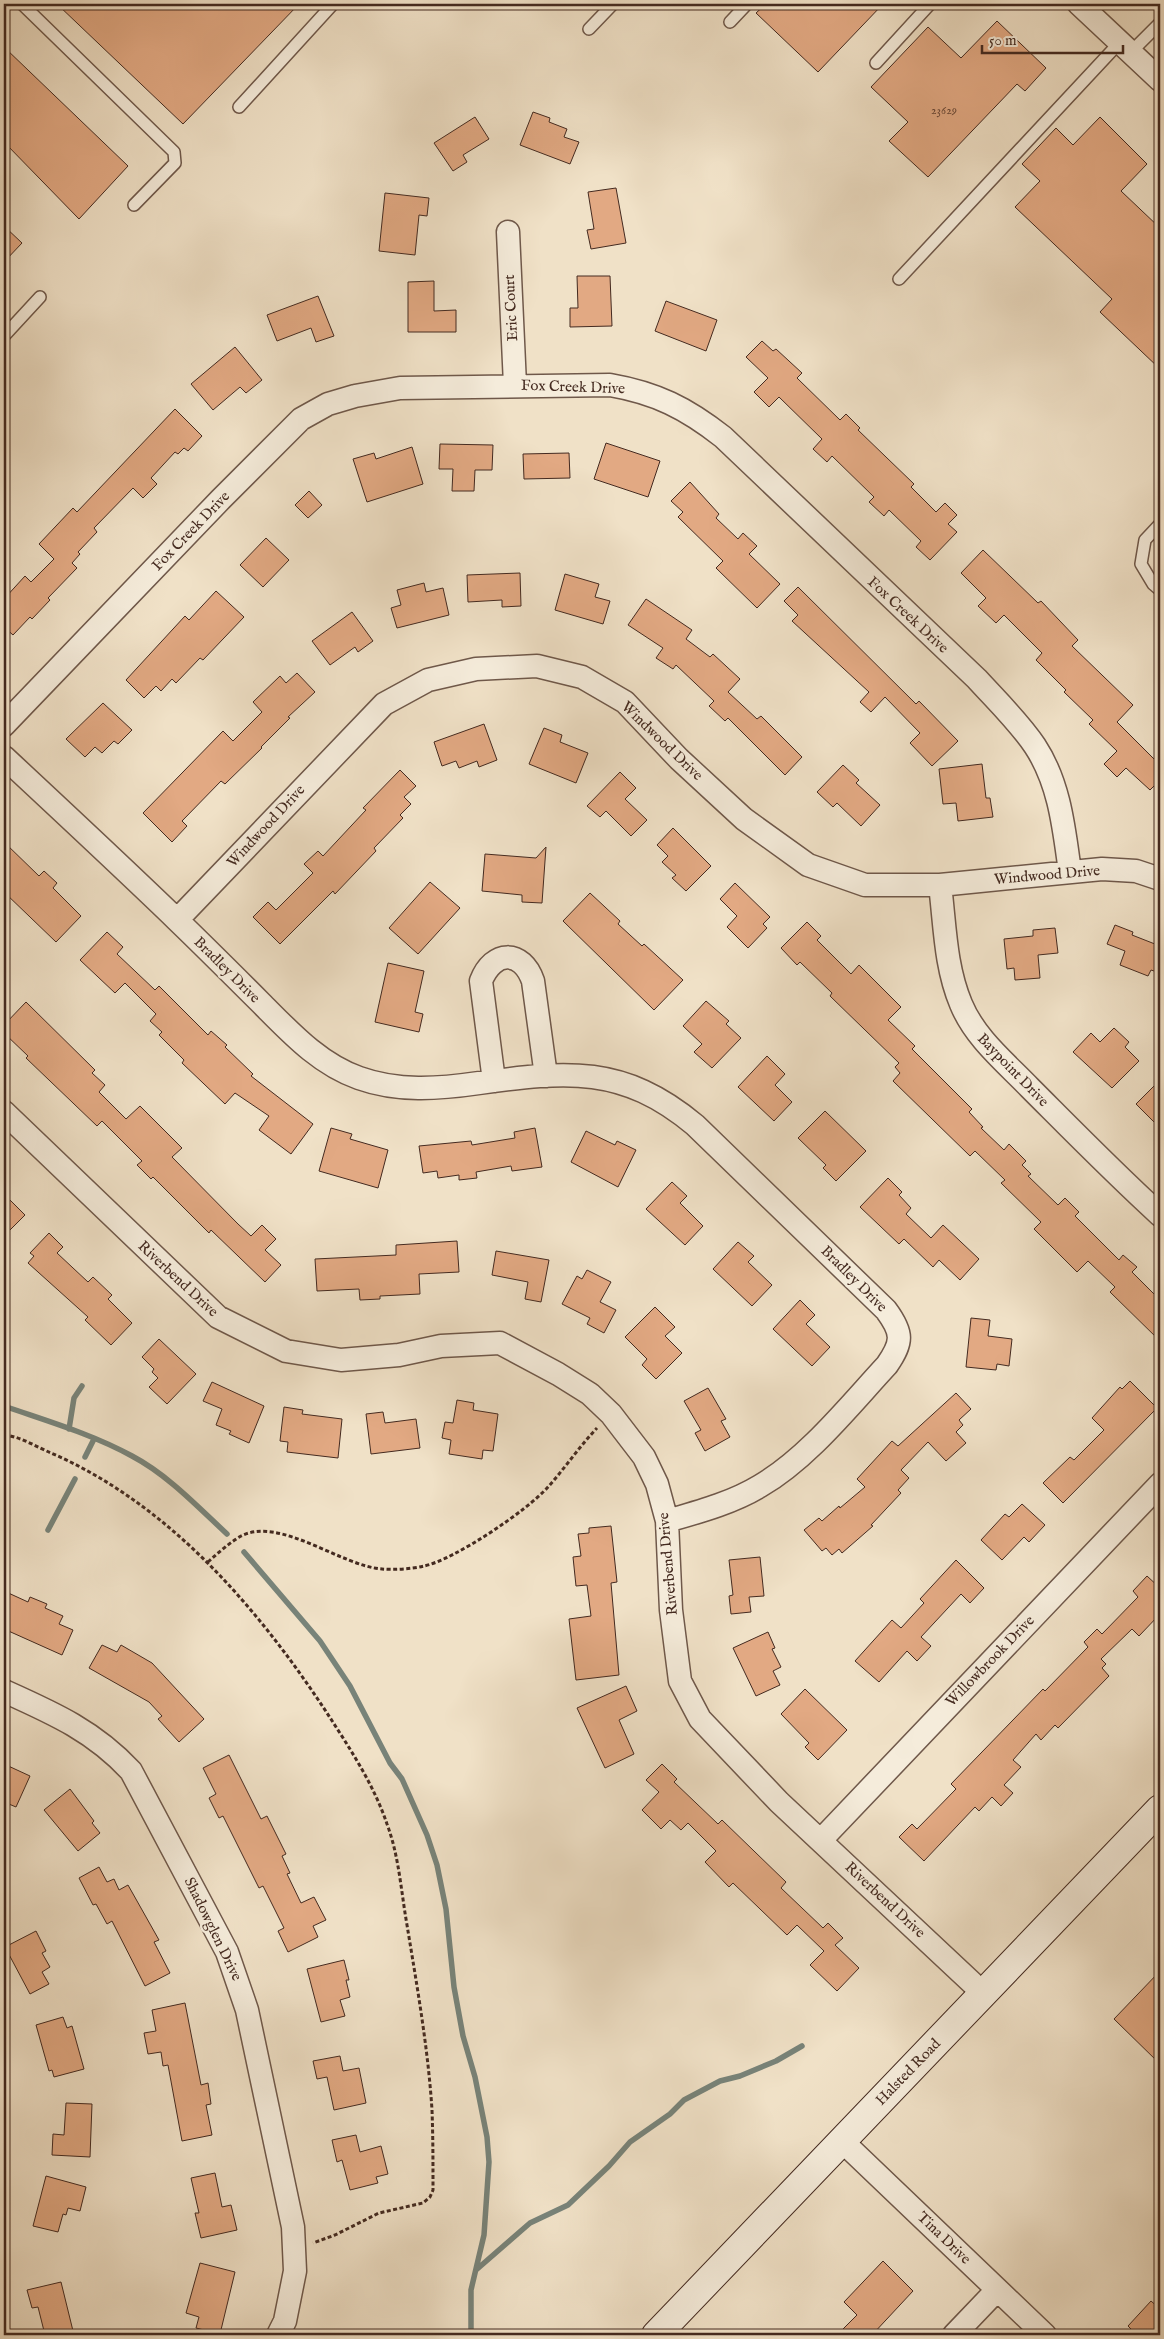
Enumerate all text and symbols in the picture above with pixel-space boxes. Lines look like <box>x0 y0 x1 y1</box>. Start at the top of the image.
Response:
scale bar <box>982 22 1123 54</box>
text: 50 m <box>989 31 1017 50</box>
house number: 23629 <box>931 103 957 118</box>
street label: Eric Court <box>500 274 522 342</box>
street label: Fox Creek Drive <box>521 376 625 398</box>
street label: Fox Creek Drive <box>148 487 234 575</box>
street label: Fox Creek Drive <box>863 573 953 658</box>
street label: Windwood Drive <box>617 697 707 785</box>
street label: Windwood Drive <box>223 781 309 871</box>
street label: Windwood Drive <box>993 861 1101 889</box>
street label: Bradley Drive <box>190 933 264 1007</box>
street label: Baypoint Drive <box>973 1029 1053 1111</box>
street label: Riverbend Drive <box>134 1237 222 1321</box>
street label: Bradley Drive <box>817 1242 891 1316</box>
street label: Riverbend Drive <box>654 1512 682 1616</box>
street label: Willowbrook Drive <box>941 1611 1039 1711</box>
street label: Riverbend Drive <box>841 1858 929 1942</box>
street label: Shadowglen Drive <box>180 1874 246 1984</box>
street label: Halsted Road <box>871 2034 945 2110</box>
street label: Tina Drive <box>913 2208 975 2268</box>

